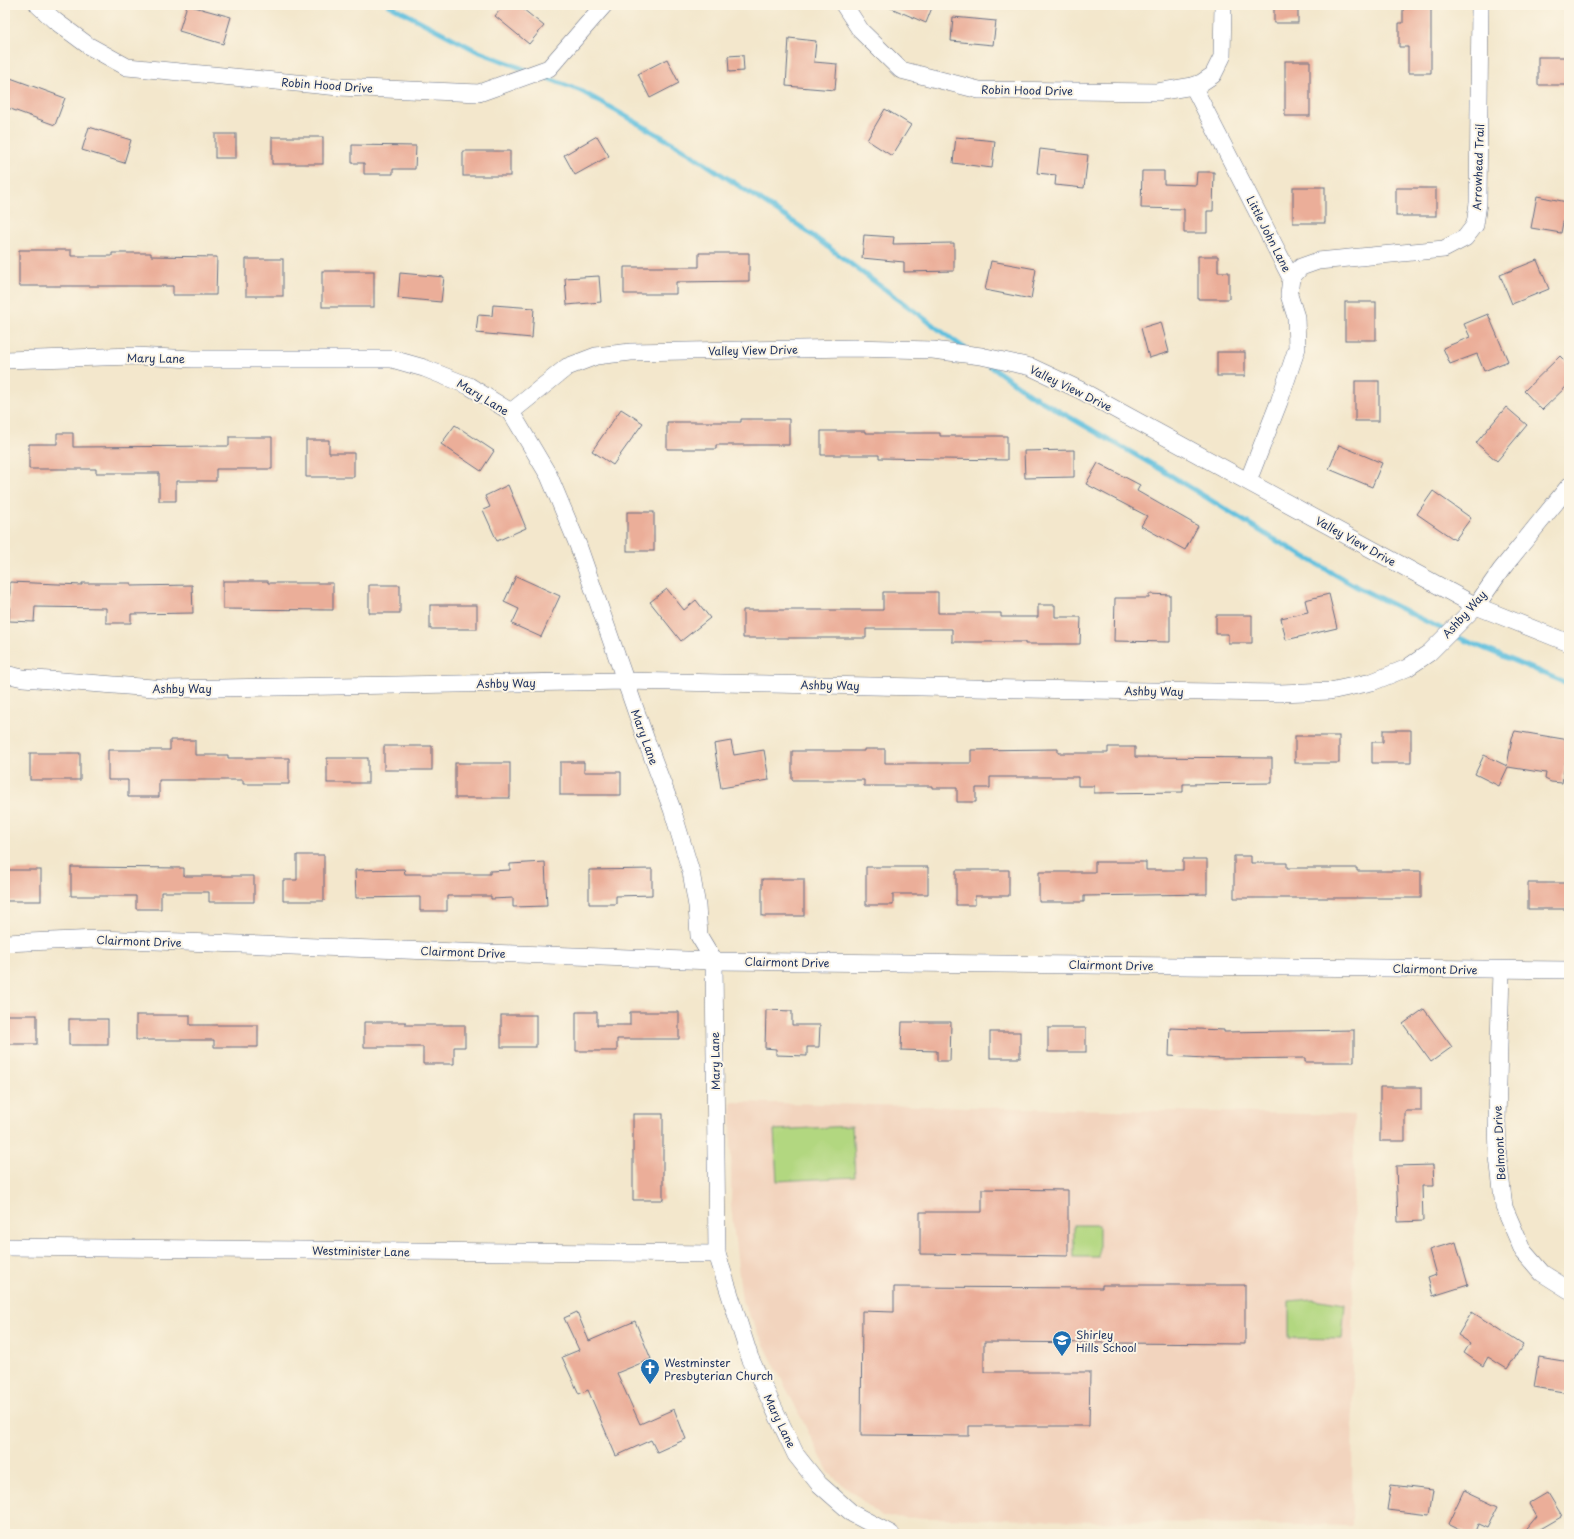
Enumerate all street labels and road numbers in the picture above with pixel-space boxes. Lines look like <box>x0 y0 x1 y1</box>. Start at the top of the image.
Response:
street label: Robin Hood Drive <box>281 73 374 97</box>
street label: Robin Hood Drive <box>981 81 1073 99</box>
street label: Arrowhead Trail <box>1468 123 1488 211</box>
street label: Little John Lane <box>1242 193 1296 275</box>
street label: Valley View Drive <box>708 341 798 359</box>
street label: Mary Lane <box>127 349 185 367</box>
street label: Valley View Drive <box>1027 361 1115 415</box>
street label: Mary Lane <box>454 375 512 419</box>
street label: Valley View Drive <box>1313 512 1399 570</box>
street label: Ashby Way <box>1438 586 1490 642</box>
street label: Ashby Way <box>476 674 536 692</box>
street label: Ashby Way <box>800 676 860 694</box>
street label: Ashby Way <box>152 680 212 697</box>
street label: Ashby Way <box>1124 682 1184 700</box>
street label: Mary Lane <box>627 707 663 767</box>
street label: Clairmont Drive <box>96 931 182 951</box>
street label: Clairmont Drive <box>420 942 506 962</box>
street label: Clairmont Drive <box>744 953 830 971</box>
street label: Clairmont Drive <box>1068 956 1154 974</box>
street label: Clairmont Drive <box>1392 960 1478 978</box>
street label: Mary Lane <box>706 1032 724 1090</box>
street label: Belmont Drive <box>1489 1105 1509 1181</box>
street label: Westminister Lane <box>312 1242 410 1260</box>
street label: Mary Lane <box>760 1391 800 1451</box>

